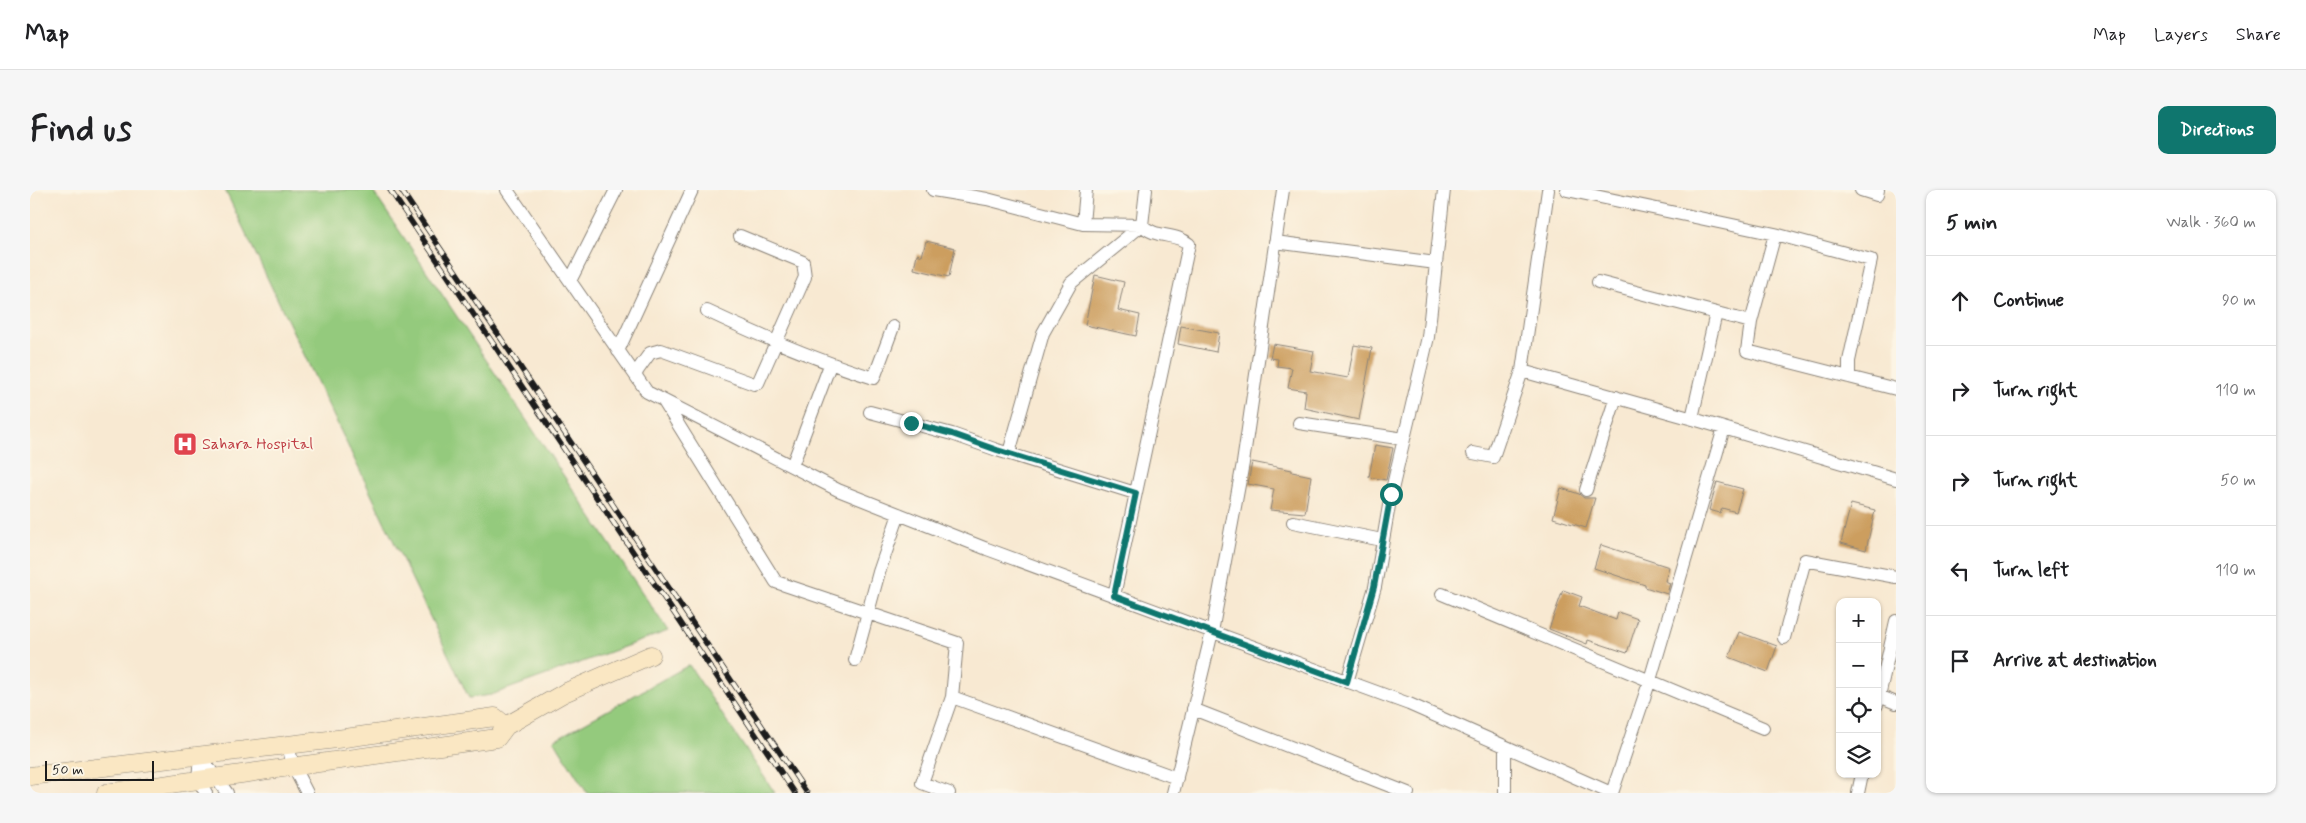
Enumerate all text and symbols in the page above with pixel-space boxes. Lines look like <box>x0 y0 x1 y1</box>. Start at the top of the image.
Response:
text: Map <box>25 19 69 50</box>
text: Map <box>2093 23 2126 47</box>
text: Layers <box>2154 23 2208 47</box>
text: Share <box>2236 23 2281 47</box>
button: Directions <box>2158 106 2276 154</box>
text: Find us <box>30 107 132 153</box>
text: 5 min <box>1946 209 1998 237</box>
text: Walk · 360 m <box>2166 212 2256 233</box>
icon: ahead <box>1946 287 1974 315</box>
text: Continue <box>1993 288 2064 313</box>
text: 90 m <box>2222 290 2256 311</box>
icon: right <box>1946 377 1974 405</box>
text: Turn right <box>1993 378 2077 403</box>
text: 110 m <box>2215 380 2256 401</box>
route end <box>900 412 923 435</box>
hospital icon: Sahara Hospital <box>172 431 198 457</box>
place label: Sahara Hospital <box>202 434 313 455</box>
icon: right <box>1946 467 1974 495</box>
text: Turn right <box>1993 468 2077 493</box>
text: 50 m <box>2220 470 2256 491</box>
route start <box>1380 483 1403 506</box>
icon: left <box>1946 557 1974 585</box>
text: Turn left <box>1993 558 2069 583</box>
text: 110 m <box>2215 560 2256 581</box>
map controls <box>1836 598 1881 778</box>
button: + <box>1836 598 1881 643</box>
button: − <box>1836 643 1881 688</box>
icon: arrive <box>1946 647 1974 675</box>
text: Arrive at destination <box>1993 648 2157 673</box>
button: locate <box>1836 688 1881 733</box>
button: layers <box>1836 733 1881 778</box>
scale bar <box>45 758 154 781</box>
text: 50 m <box>52 761 83 779</box>

